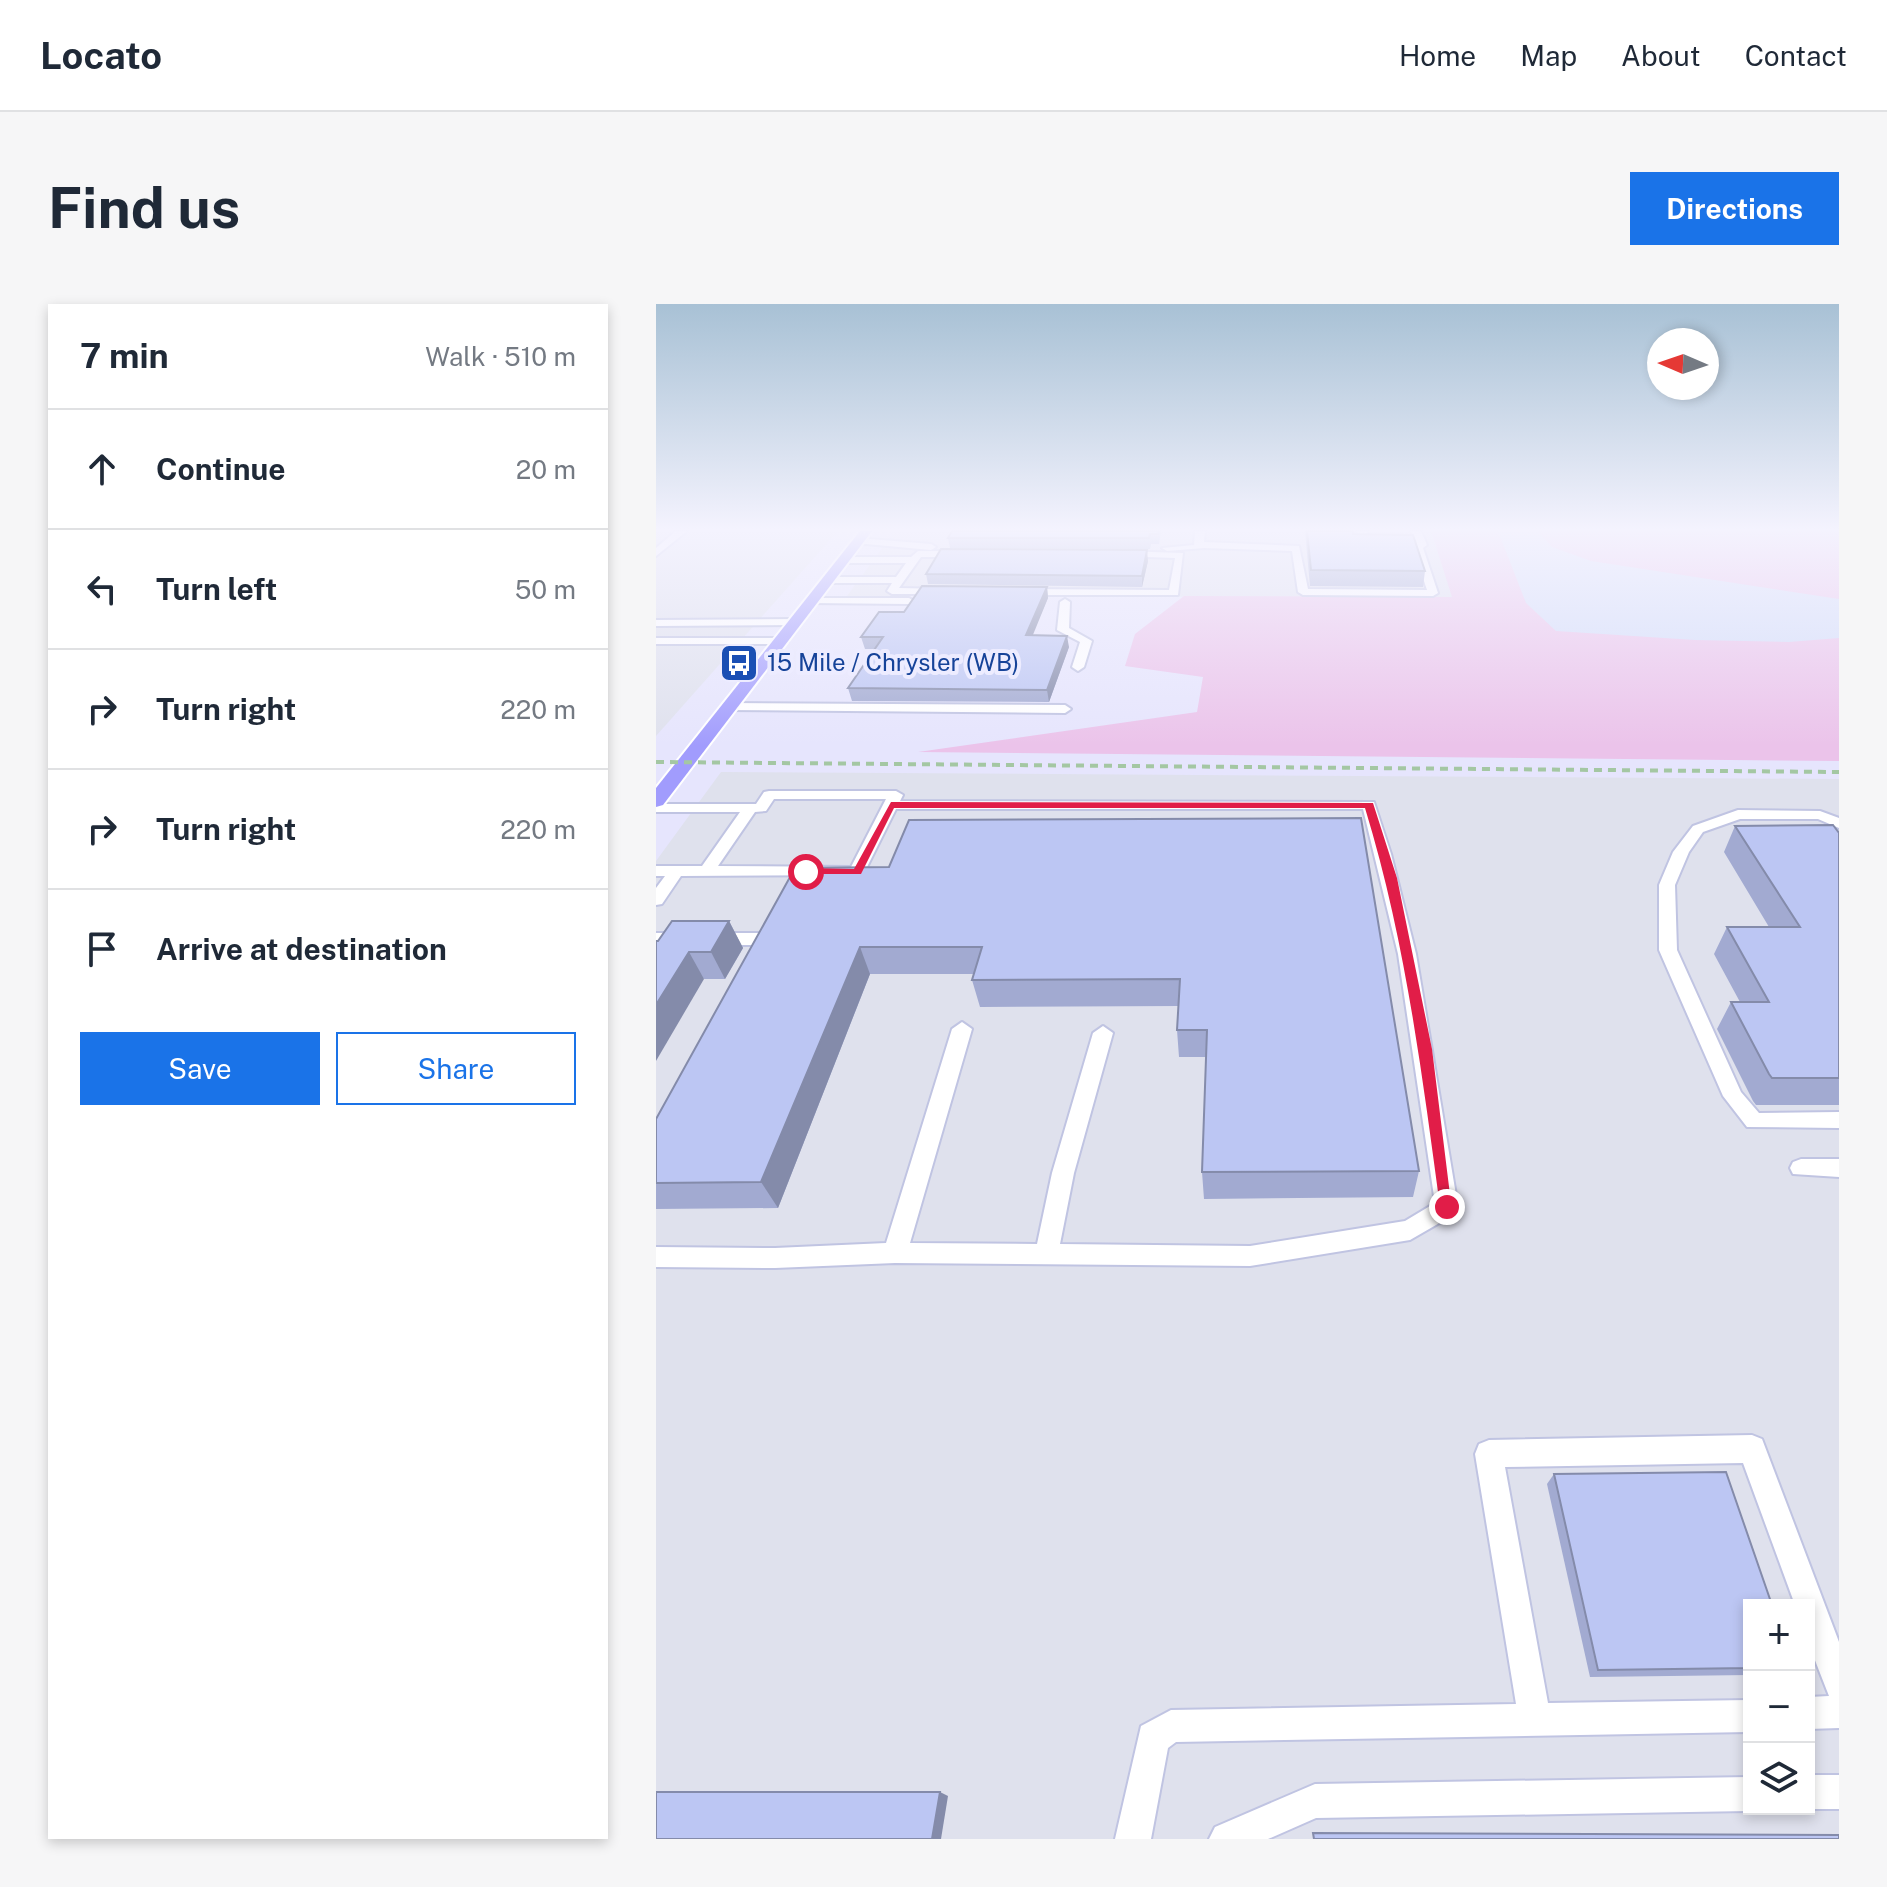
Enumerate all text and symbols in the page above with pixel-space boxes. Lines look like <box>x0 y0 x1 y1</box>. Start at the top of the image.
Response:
text: Locato <box>40 33 162 78</box>
text: Home <box>1399 39 1476 72</box>
text: Map <box>1520 39 1577 72</box>
text: About <box>1621 39 1701 72</box>
text: Contact <box>1745 39 1847 72</box>
button: Directions <box>1630 172 1839 245</box>
text: Find us <box>48 175 240 241</box>
north arrow <box>1647 328 1719 400</box>
text: 7 min <box>80 336 169 376</box>
text: Walk · 510 m <box>425 341 576 372</box>
icon: ahead <box>80 447 124 491</box>
text: Continue <box>156 451 286 487</box>
text: 20 m <box>516 454 576 485</box>
icon: left <box>80 567 124 611</box>
text: Turn left <box>156 571 277 607</box>
text: 50 m <box>515 574 576 605</box>
bus stop icon: 15 Mile / Chrysler (WB) <box>718 642 760 684</box>
place label: 15 Mile / Chrysler (WB) <box>767 648 1019 676</box>
icon: right <box>80 687 124 731</box>
text: Turn right <box>156 691 296 727</box>
text: 220 m <box>500 694 576 725</box>
icon: right <box>80 807 124 851</box>
text: Turn right <box>156 811 296 847</box>
text: 220 m <box>500 814 576 845</box>
route start <box>788 854 824 890</box>
icon: arrive <box>80 927 124 971</box>
text: Arrive at destination <box>156 931 447 967</box>
button: Save <box>80 1032 320 1105</box>
button: Share <box>336 1032 576 1105</box>
route end <box>1429 1189 1465 1225</box>
map controls <box>1743 1599 1815 1815</box>
button: + <box>1743 1599 1815 1671</box>
button: − <box>1743 1671 1815 1743</box>
button: layers <box>1743 1743 1815 1815</box>

